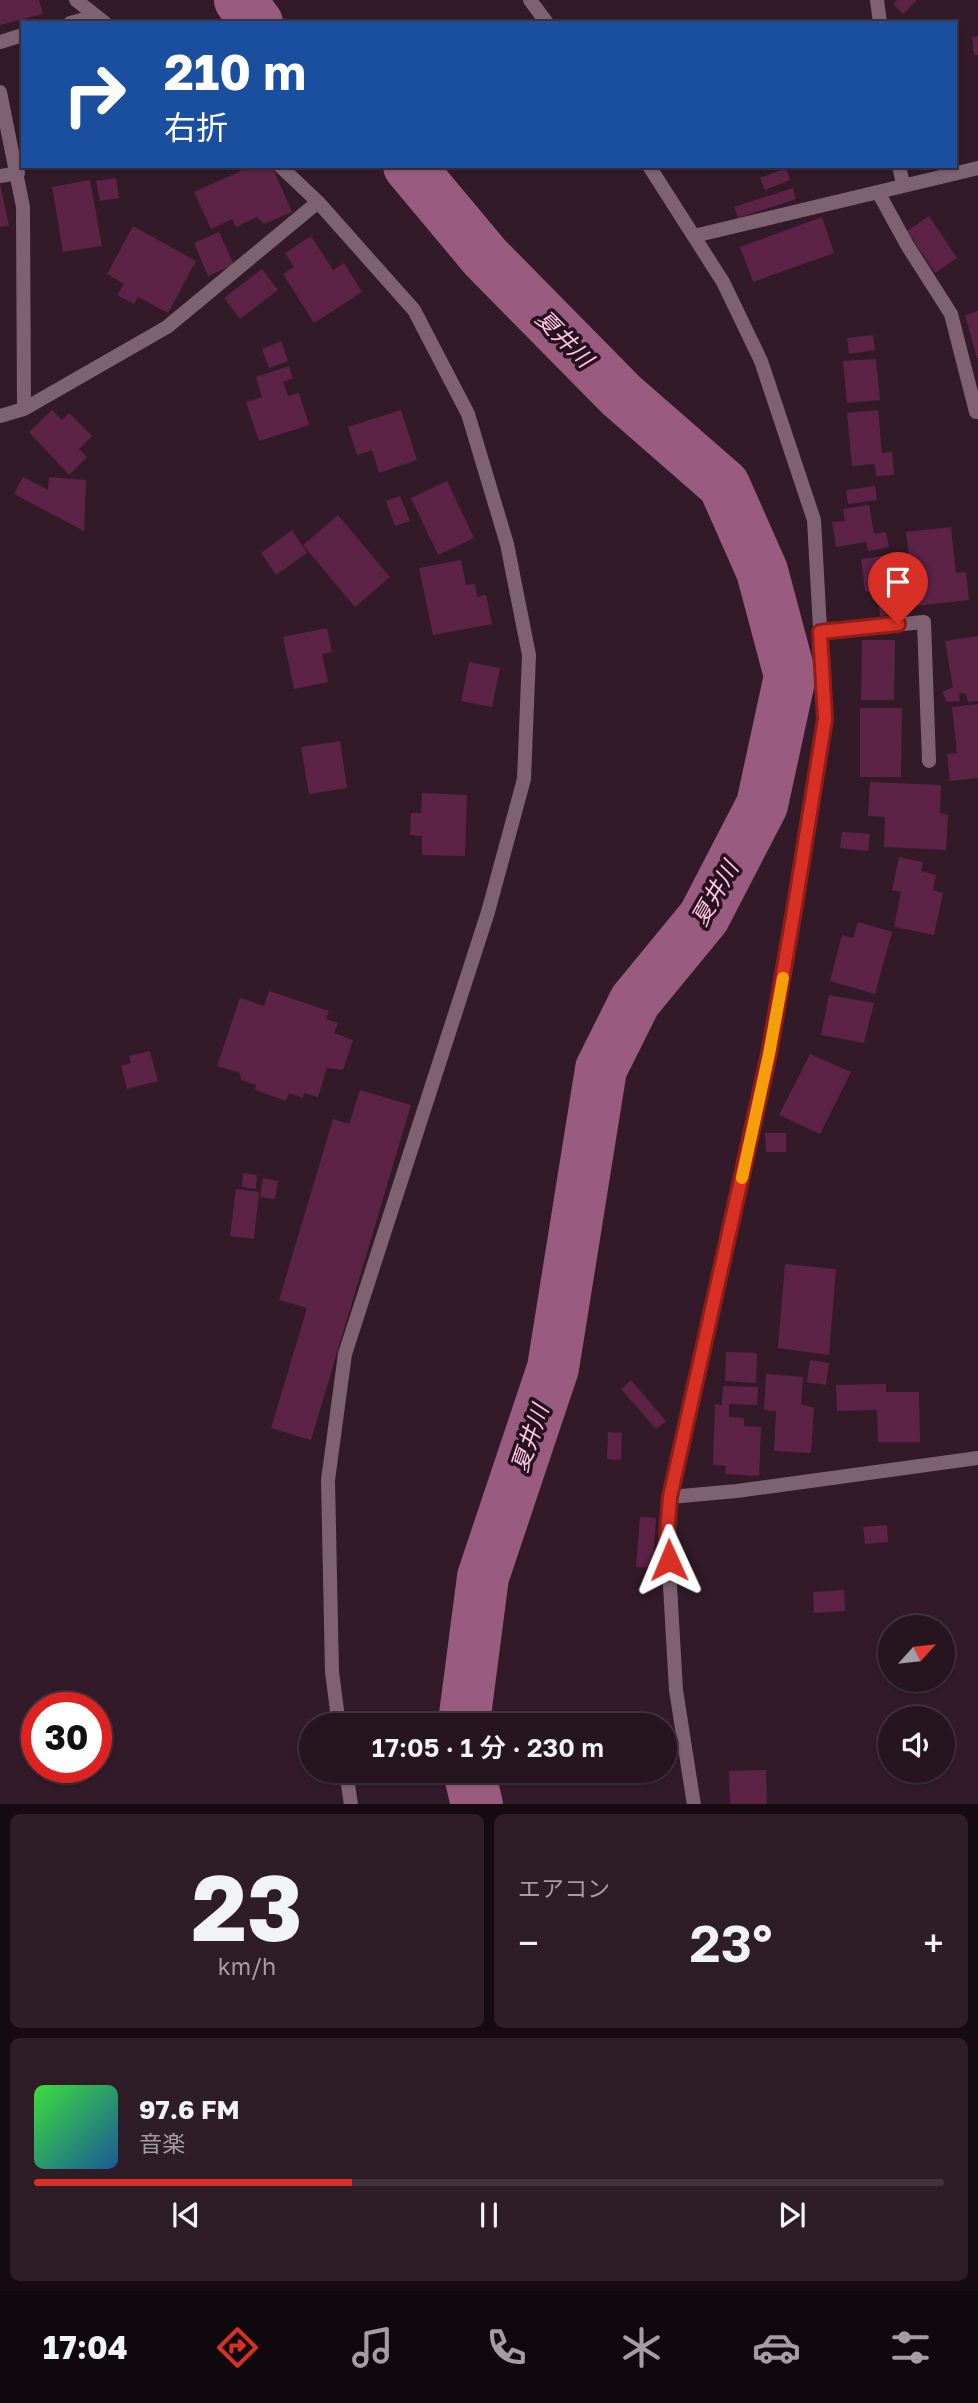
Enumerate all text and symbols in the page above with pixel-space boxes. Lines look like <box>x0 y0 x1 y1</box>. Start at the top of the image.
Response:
text: 210 m <box>164 42 306 101</box>
icon: right <box>49 49 140 140</box>
text: 右折 <box>164 108 228 146</box>
water label: 夏井川 <box>531 304 601 374</box>
pin <box>868 552 928 624</box>
icon: arrive <box>879 563 917 601</box>
water label: 夏井川 <box>685 854 745 930</box>
water label: 夏井川 <box>505 1398 554 1475</box>
position arrow <box>632 1523 706 1597</box>
north arrow <box>878 1615 956 1692</box>
map controls <box>878 1615 955 1783</box>
speed limit sign: 30 <box>21 1692 112 1783</box>
button: sound <box>878 1706 955 1783</box>
text: 17:05 · 1 分 · 230 m <box>372 1732 604 1763</box>
text: 23 <box>191 1852 303 1961</box>
text: エアコン <box>518 1874 610 1902</box>
text: 23° <box>690 1911 772 1973</box>
text: − <box>518 1920 539 1965</box>
text: + <box>923 1920 944 1965</box>
text: km/h <box>218 1952 276 1980</box>
text: 97.6 FM <box>139 2094 240 2125</box>
text: 音楽 <box>139 2129 185 2157</box>
icon: previous <box>167 2196 205 2234</box>
icon: pause <box>470 2196 508 2234</box>
icon: next <box>773 2196 811 2234</box>
icon: directions <box>213 2323 262 2372</box>
icon: music <box>348 2323 397 2372</box>
icon: phone <box>482 2323 531 2372</box>
icon: climate <box>617 2323 666 2372</box>
icon: car <box>752 2323 801 2372</box>
icon: filters <box>886 2323 935 2372</box>
text: 17:04 <box>43 2328 128 2366</box>

